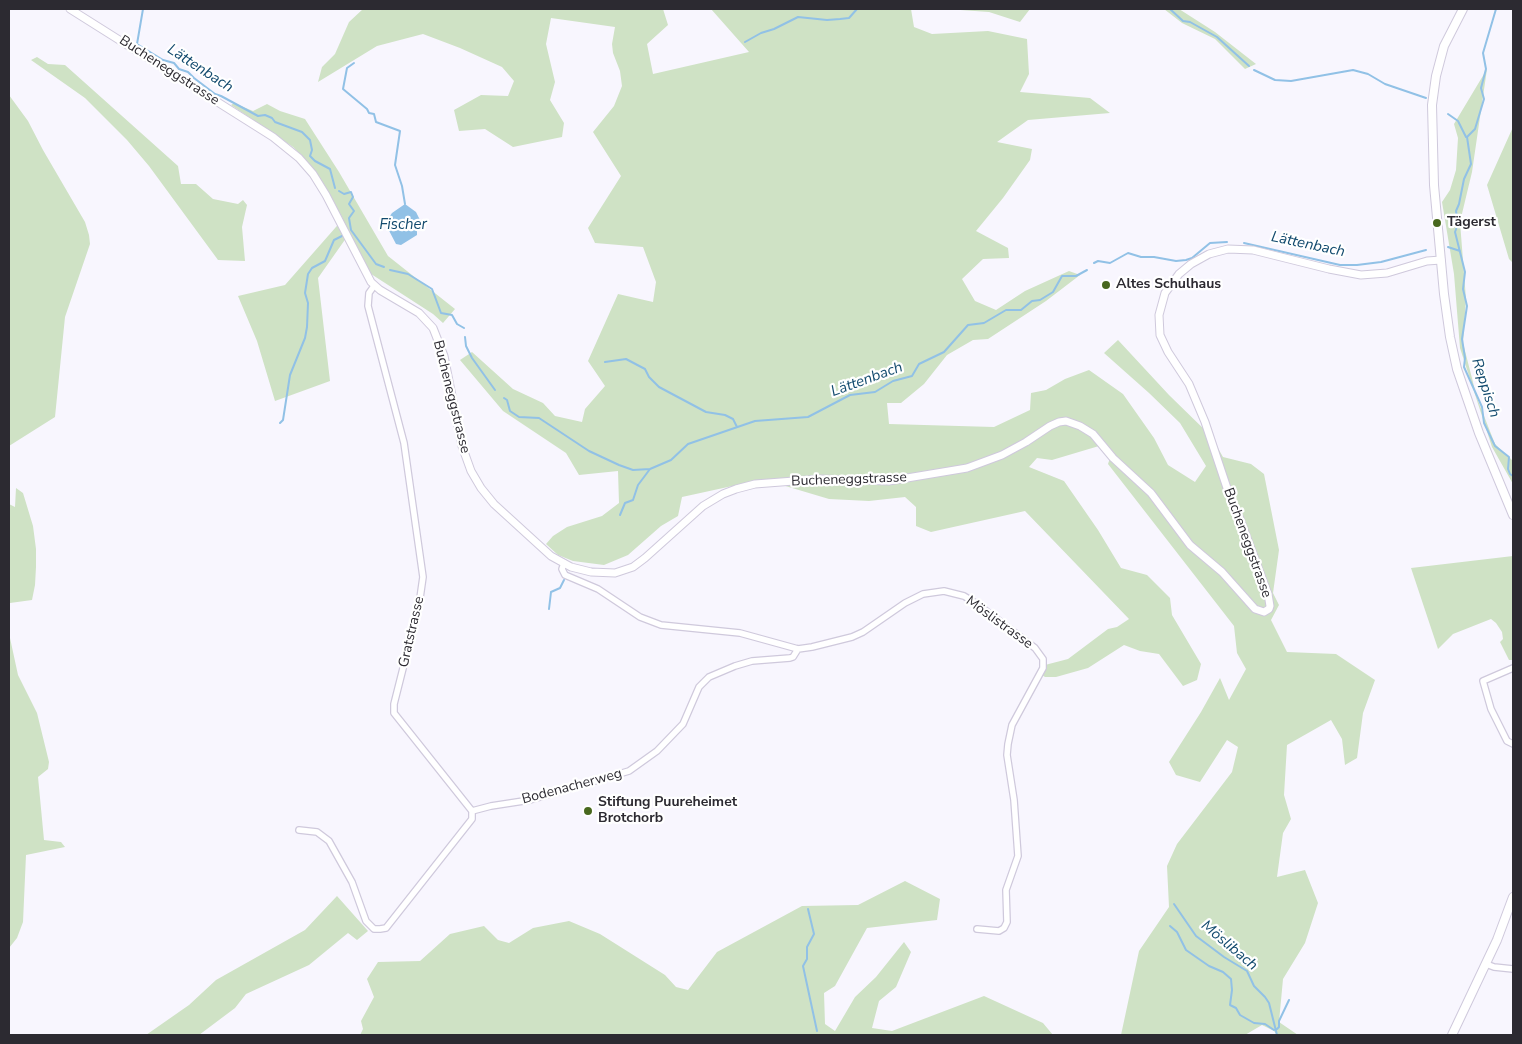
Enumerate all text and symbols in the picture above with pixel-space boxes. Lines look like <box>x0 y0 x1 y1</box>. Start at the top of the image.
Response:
street label: Bucheneggstrasse <box>116 32 222 110</box>
water label: Lättenbach <box>164 41 236 97</box>
place label: Tägerst <box>1447 215 1496 231</box>
water label: Fischer <box>379 216 427 234</box>
marker: Tägerst <box>1431 217 1443 229</box>
water label: Lättenbach <box>1269 228 1347 262</box>
place label: Altes Schulhaus <box>1116 277 1221 293</box>
marker: Altes Schulhaus <box>1100 279 1112 291</box>
street label: Bucheneggstrasse <box>429 339 473 455</box>
water label: Reppisch <box>1467 356 1503 420</box>
water label: Lättenbach <box>829 359 905 401</box>
street label: Bucheneggstrasse <box>791 470 907 490</box>
street label: Bucheneggstrasse <box>1219 486 1275 600</box>
street label: Möslistrasse <box>962 593 1036 653</box>
street label: Gratstrasse <box>396 595 428 669</box>
street label: Bodenacherweg <box>520 766 624 808</box>
place label: Stiftung Puureheimet Brotchorb <box>598 795 737 828</box>
marker: Stiftung Puureheimet Brotchorb <box>582 805 594 817</box>
water label: Möslibach <box>1197 917 1261 975</box>

